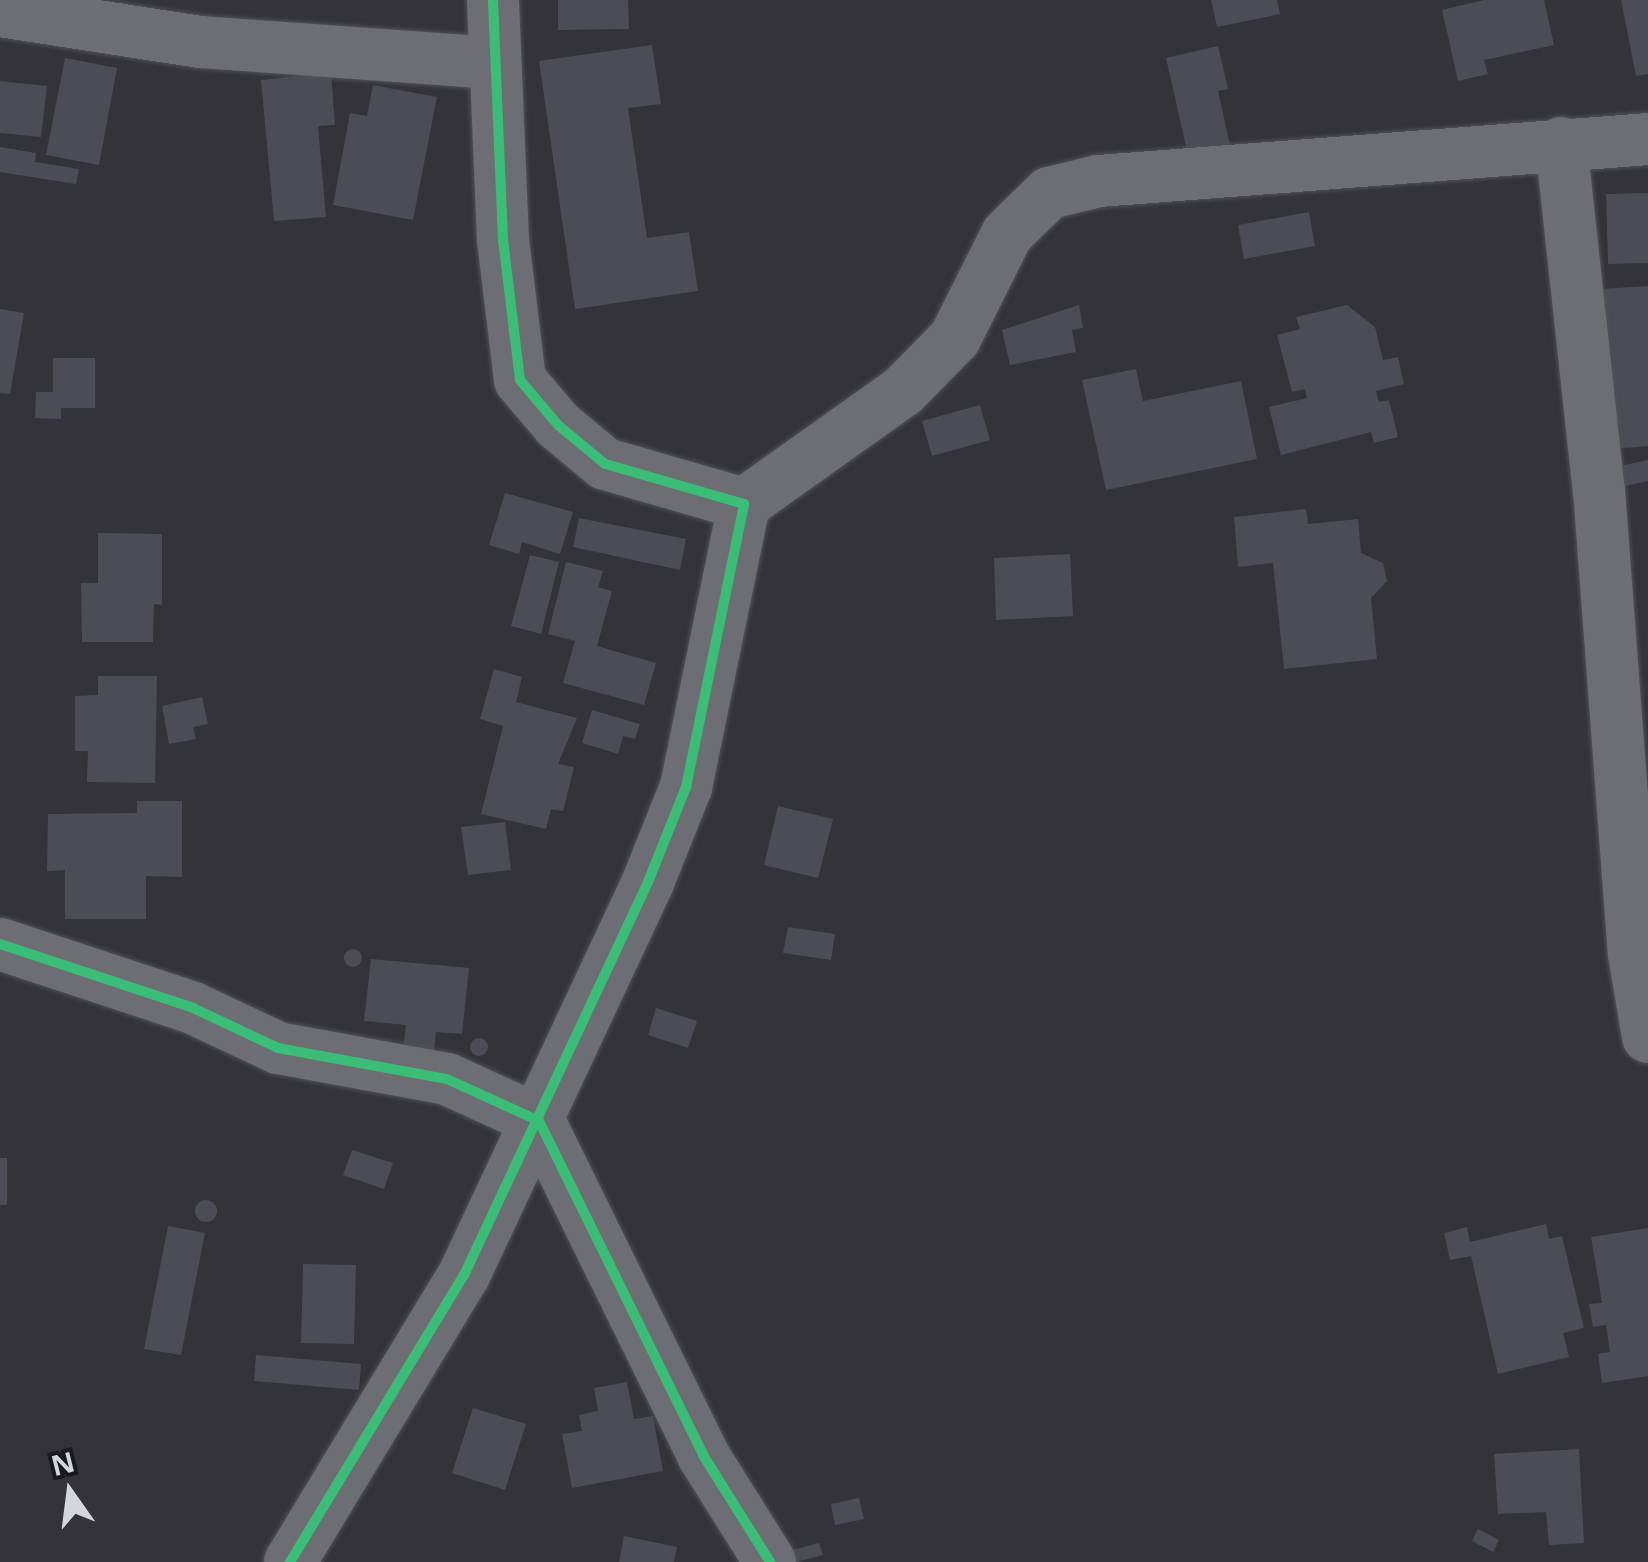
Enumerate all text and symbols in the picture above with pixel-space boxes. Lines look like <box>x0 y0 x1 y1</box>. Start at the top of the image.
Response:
north arrow <box>20 1442 120 1542</box>
text: N <box>47 1442 78 1484</box>

